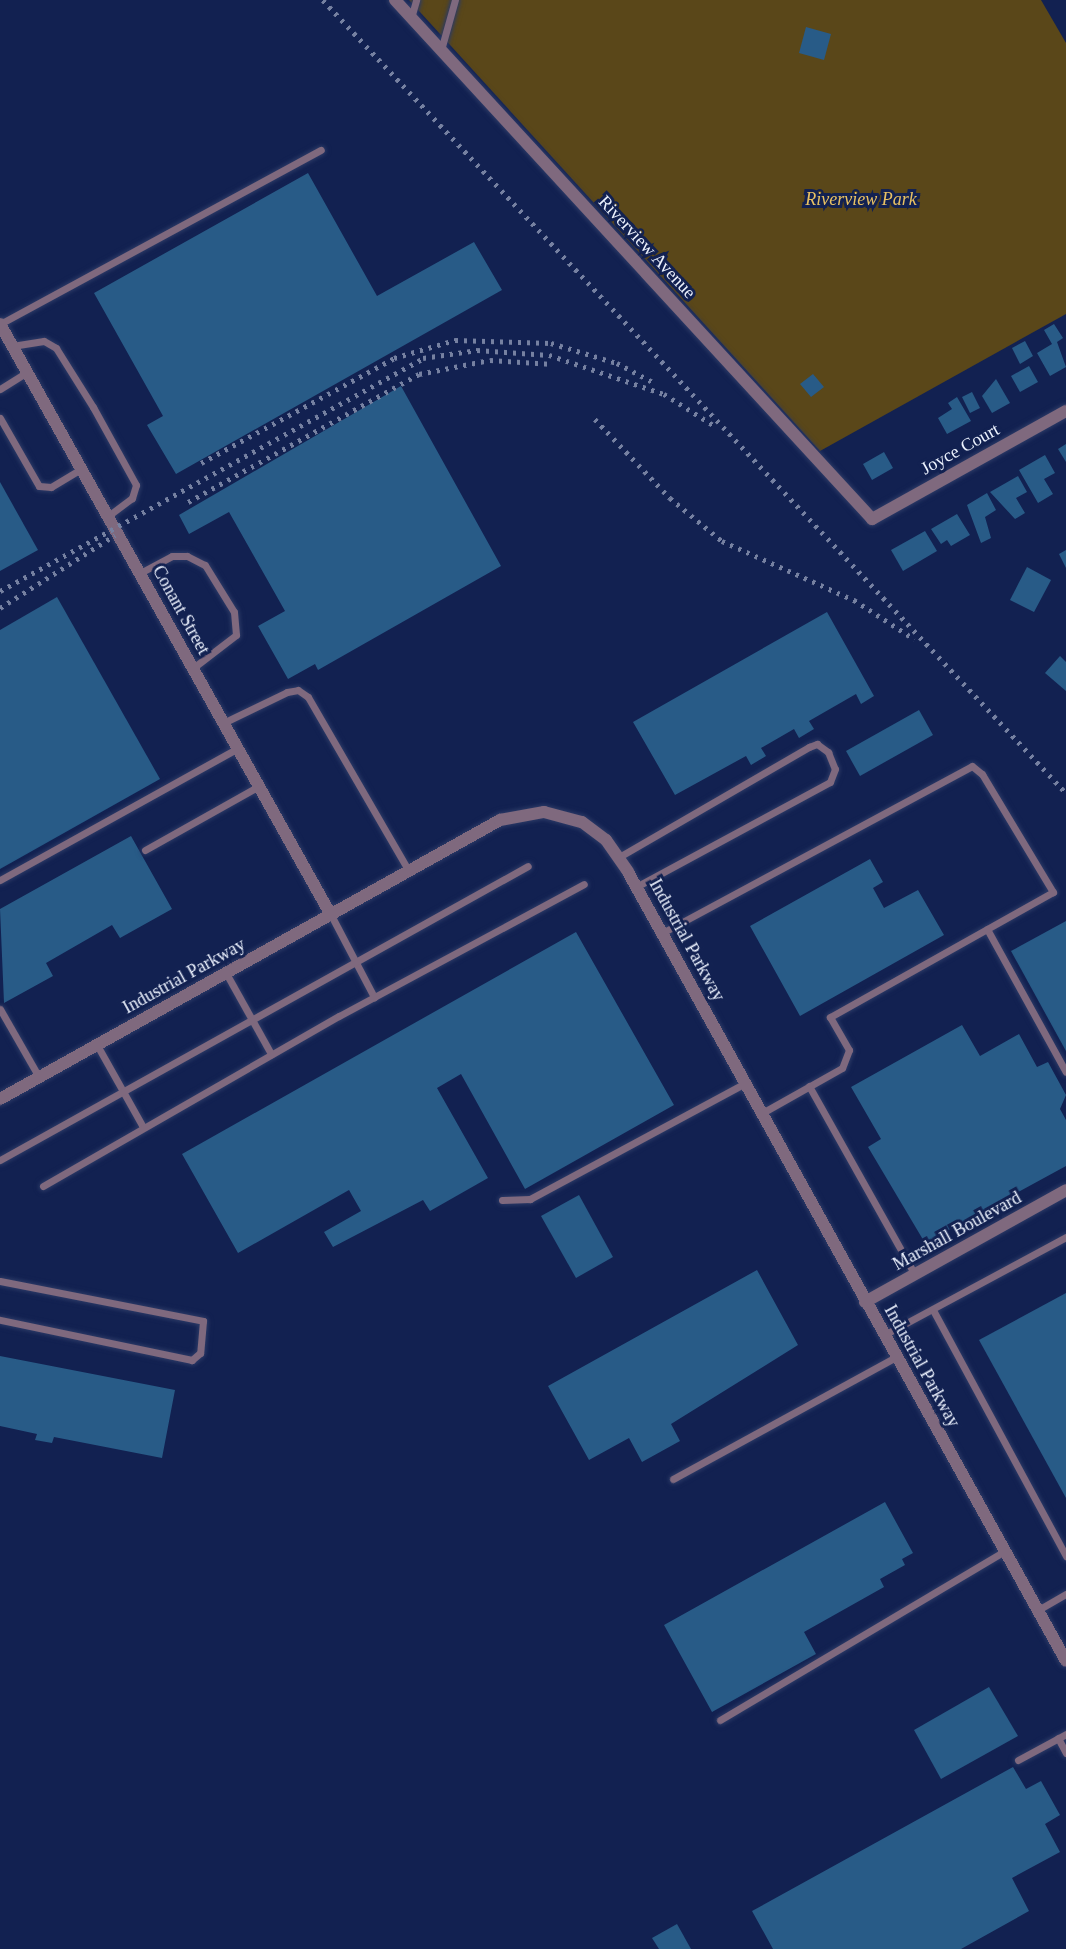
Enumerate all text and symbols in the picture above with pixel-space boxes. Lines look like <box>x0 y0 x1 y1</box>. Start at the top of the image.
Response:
park label: Riverview Park <box>805 188 917 210</box>
street label: Riverview Avenue <box>593 191 701 303</box>
street label: Joyce Court <box>917 419 1003 479</box>
street label: Conant Street <box>148 562 214 658</box>
street label: Industrial Parkway <box>644 875 730 1005</box>
street label: Industrial Parkway <box>119 933 249 1019</box>
street label: Marshall Boulevard <box>889 1187 1025 1275</box>
street label: Industrial Parkway <box>879 1301 965 1431</box>

